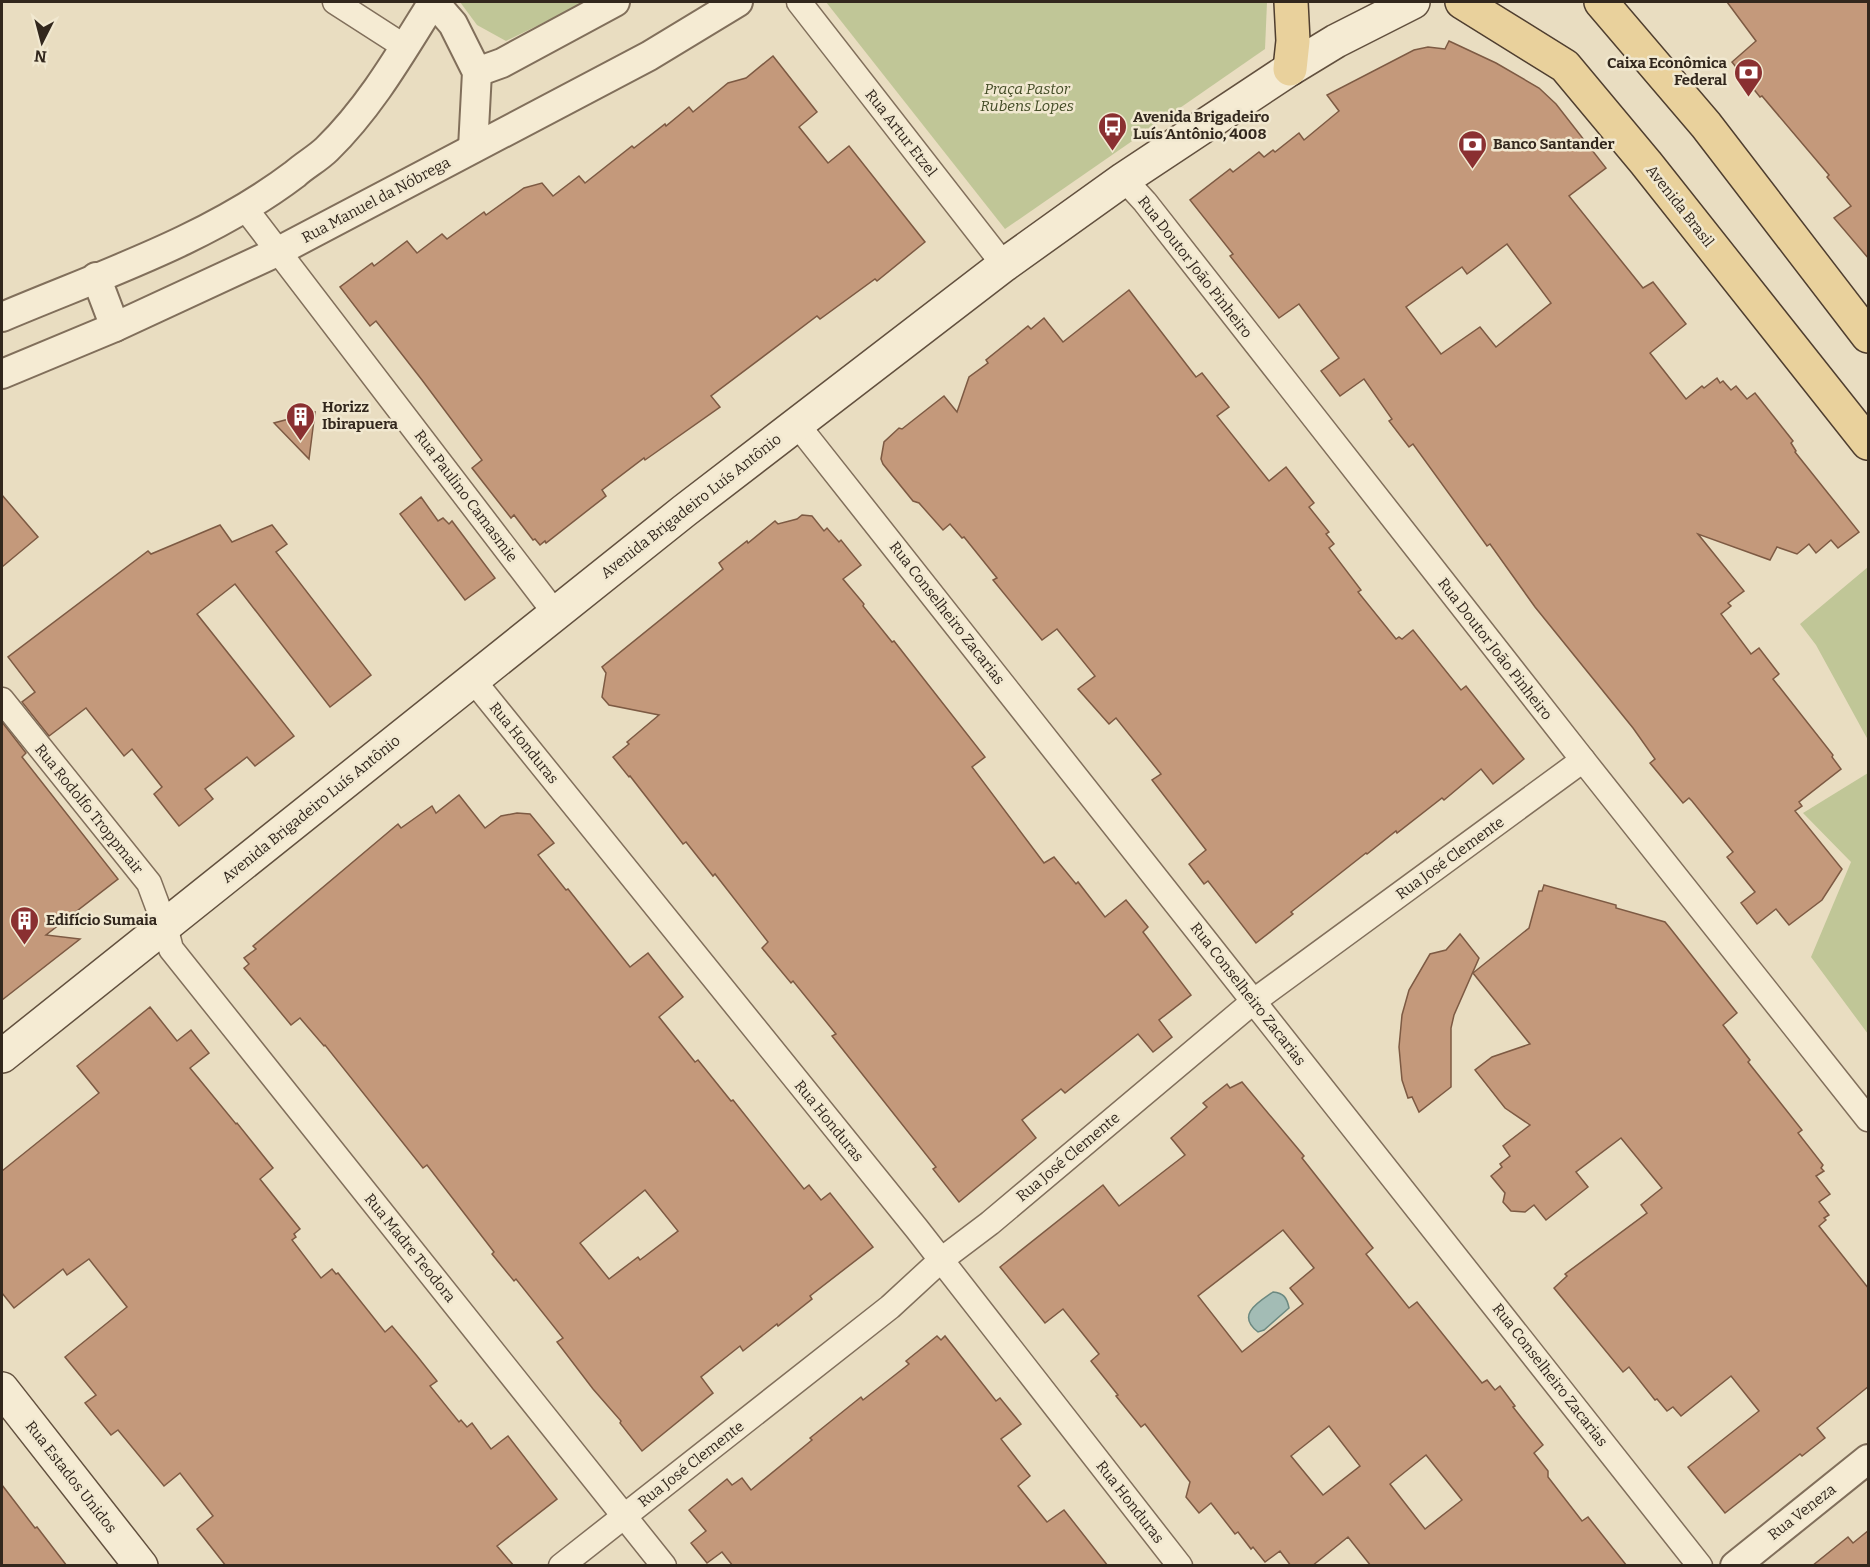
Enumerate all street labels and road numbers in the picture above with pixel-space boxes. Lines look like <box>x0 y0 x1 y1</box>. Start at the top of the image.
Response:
street label: Rua Artur Etzel <box>861 86 941 180</box>
street label: Rua Manuel da Nóbrega <box>299 153 453 247</box>
street label: Avenida Brasil <box>1642 161 1718 251</box>
street label: Rua Doutor João Pinheiro <box>1134 192 1256 342</box>
street label: Rua Paulino Camasmie <box>411 427 521 565</box>
street label: Avenida Brigadeiro Luís Antônio <box>597 430 785 582</box>
street label: Rua Conselheiro Zacarias <box>886 538 1008 688</box>
street label: Rua Doutor João Pinheiro <box>1434 574 1556 724</box>
street label: Rua Honduras <box>486 699 562 787</box>
street label: Avenida Brigadeiro Luís Antônio <box>218 732 404 886</box>
street label: Rua Rodolfo Troppmair <box>31 741 147 878</box>
street label: Rua José Clemente <box>1392 813 1508 903</box>
street label: Rua Conselheiro Zacarias <box>1187 919 1309 1069</box>
street label: Rua Honduras <box>791 1077 867 1165</box>
street label: Rua José Clemente <box>1013 1109 1123 1205</box>
street label: Rua Madre Teodora <box>361 1190 459 1306</box>
street label: Rua Conselheiro Zacarias <box>1489 1300 1611 1450</box>
street label: Rua Estados Unidos <box>22 1417 120 1537</box>
street label: Rua José Clemente <box>635 1417 747 1511</box>
street label: Rua Honduras <box>1092 1457 1168 1547</box>
street label: Rua Veneza <box>1765 1480 1839 1544</box>

